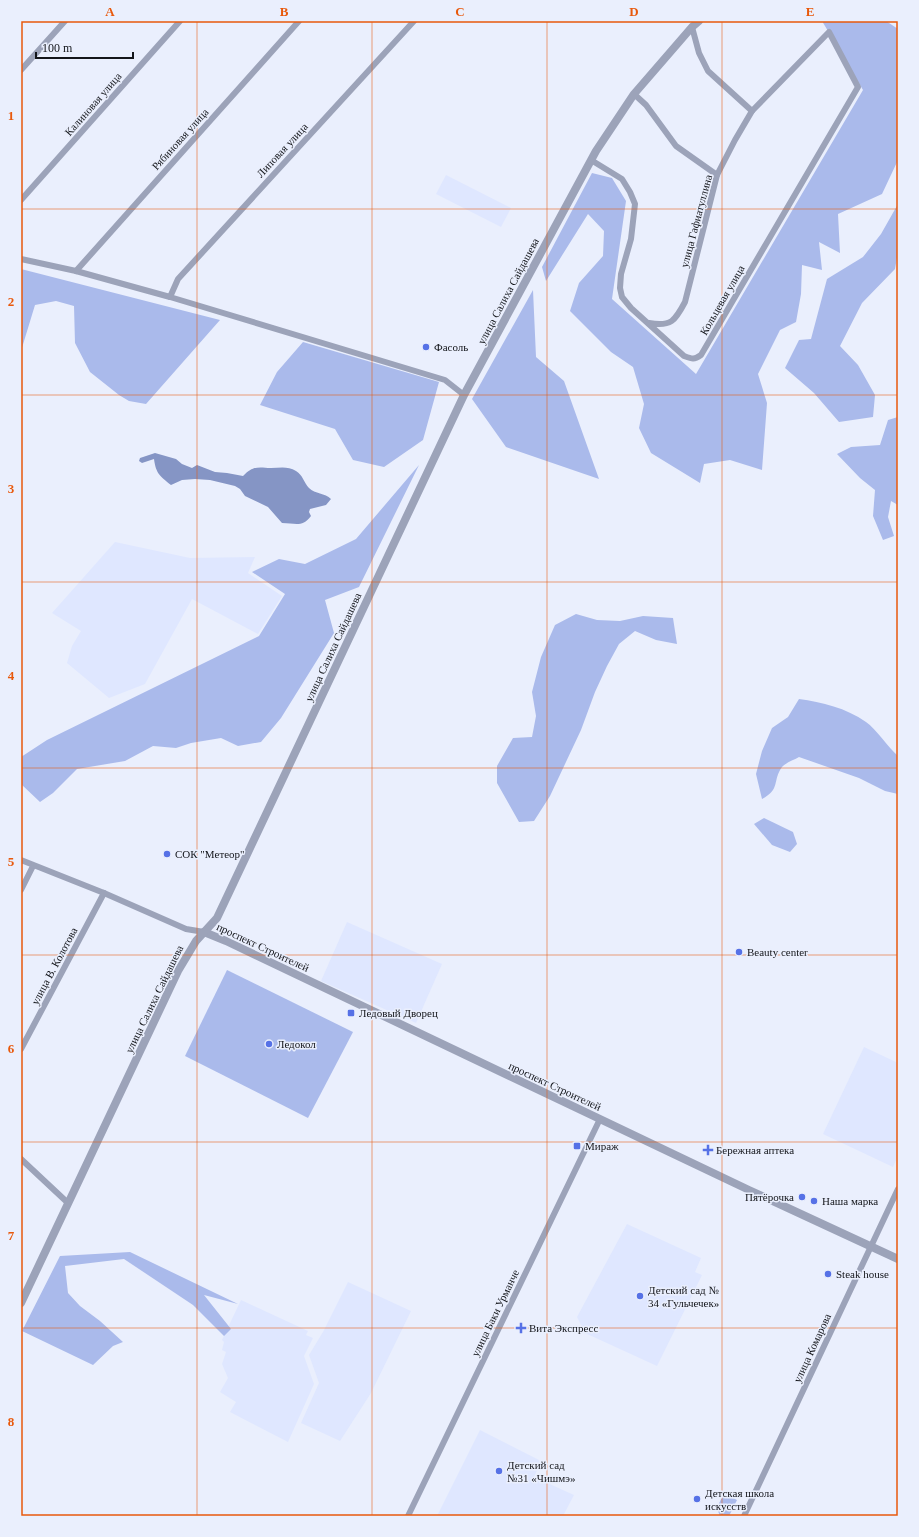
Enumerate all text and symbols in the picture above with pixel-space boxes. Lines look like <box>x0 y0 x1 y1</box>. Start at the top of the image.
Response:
text: A <box>105 4 115 19</box>
text: B <box>280 4 289 19</box>
text: C <box>455 4 465 19</box>
text: D <box>629 4 639 19</box>
text: E <box>806 4 814 19</box>
scale bar <box>36 34 133 60</box>
text: 100 m <box>42 41 73 55</box>
street label: Калиновая улица <box>62 70 124 138</box>
street label: Рябиновая улица <box>149 106 211 172</box>
text: 1 <box>8 108 14 123</box>
street label: Липовая улица <box>254 120 310 180</box>
street label: улица Гафиатуллина <box>678 173 714 269</box>
street label: улица Салиха Сайдашева <box>475 236 541 346</box>
street label: Кольцевая улица <box>697 263 747 337</box>
text: 2 <box>8 294 14 309</box>
place label: Фасоль <box>434 341 468 353</box>
marker: Фасоль <box>421 342 431 352</box>
text: 3 <box>8 481 15 496</box>
street label: улица Салиха Сайдашева <box>303 591 364 703</box>
text: 4 <box>8 668 15 683</box>
place label: СОК "Метеор" <box>175 848 245 860</box>
marker: СОК "Метеор" <box>162 849 172 859</box>
text: 5 <box>8 854 15 869</box>
street label: проспект Строителей <box>215 920 311 974</box>
street label: улица В. Колотова <box>29 925 79 1007</box>
street label: улица Салиха Сайдашева <box>123 943 185 1055</box>
place label: Beauty center <box>747 946 808 958</box>
marker: Beauty center <box>734 947 744 957</box>
place label: Ледовый Дворец <box>359 1007 438 1019</box>
marker: Ледовый Дворец <box>346 1008 356 1018</box>
place label: Ледокол <box>277 1038 316 1050</box>
marker: Ледокол <box>264 1039 274 1049</box>
text: 6 <box>8 1041 15 1056</box>
street label: проспект Строителей <box>507 1059 603 1113</box>
place label: Мираж <box>585 1140 619 1152</box>
marker: Мираж <box>572 1141 582 1151</box>
place label: Бережная аптека <box>716 1144 794 1156</box>
marker: Бережная аптека <box>703 1145 713 1155</box>
place label: Пятёрочка <box>745 1191 794 1203</box>
marker: Пятёрочка <box>797 1192 807 1202</box>
place label: Наша марка <box>822 1195 878 1207</box>
marker: Наша марка <box>809 1196 819 1206</box>
text: 7 <box>8 1228 15 1243</box>
street label: улица Баки Урманче <box>469 1267 521 1358</box>
place label: Steak house <box>836 1268 889 1280</box>
marker: Steak house <box>823 1269 833 1279</box>
place label: Детский сад № 34 «Гульчечек» <box>648 1284 719 1309</box>
marker: Детский сад № 34 «Гульчечек» <box>635 1291 645 1301</box>
street label: улица Комарова <box>791 1312 833 1384</box>
place label: Вита Экспресс <box>529 1322 598 1334</box>
marker: Вита Экспресс <box>516 1323 526 1333</box>
text: 8 <box>8 1414 15 1429</box>
place label: Детский сад №31 «Чишмэ» <box>507 1459 576 1484</box>
marker: Детский сад №31 «Чишмэ» <box>494 1466 504 1476</box>
place label: Детская школа искусств <box>705 1487 774 1512</box>
marker: Детская школа искусств <box>692 1494 702 1504</box>

